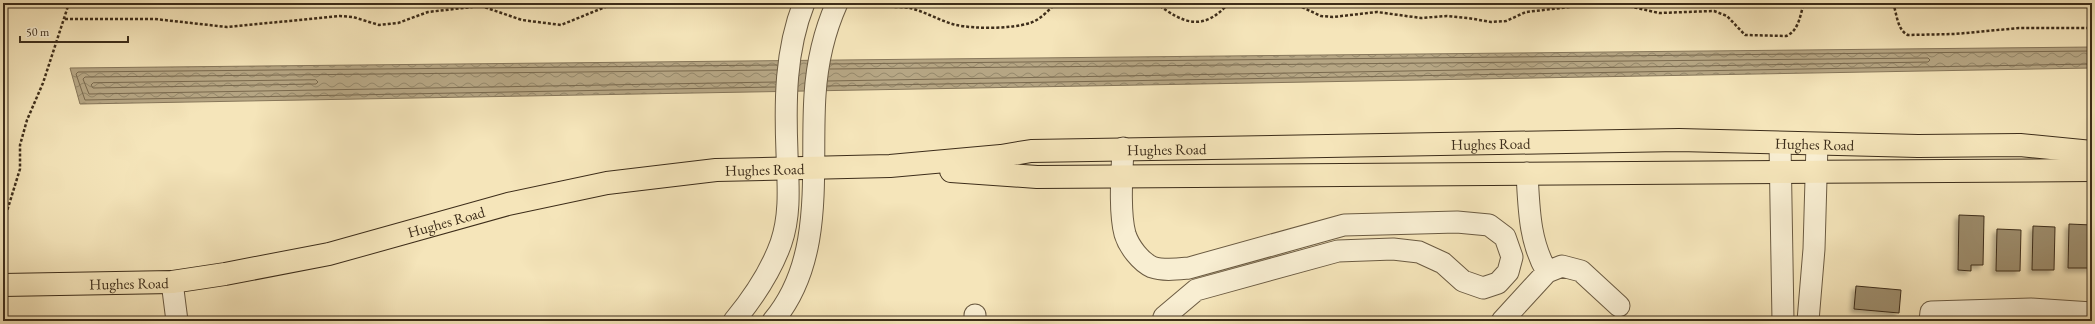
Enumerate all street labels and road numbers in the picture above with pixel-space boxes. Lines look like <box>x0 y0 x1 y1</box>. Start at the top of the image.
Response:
street label: Hughes Road <box>1451 133 1531 153</box>
street label: Hughes Road <box>1775 133 1855 154</box>
street label: Hughes Road <box>1127 139 1207 159</box>
street label: Hughes Road <box>725 158 805 179</box>
street label: Hughes Road <box>405 201 487 241</box>
street label: Hughes Road <box>89 273 169 293</box>

